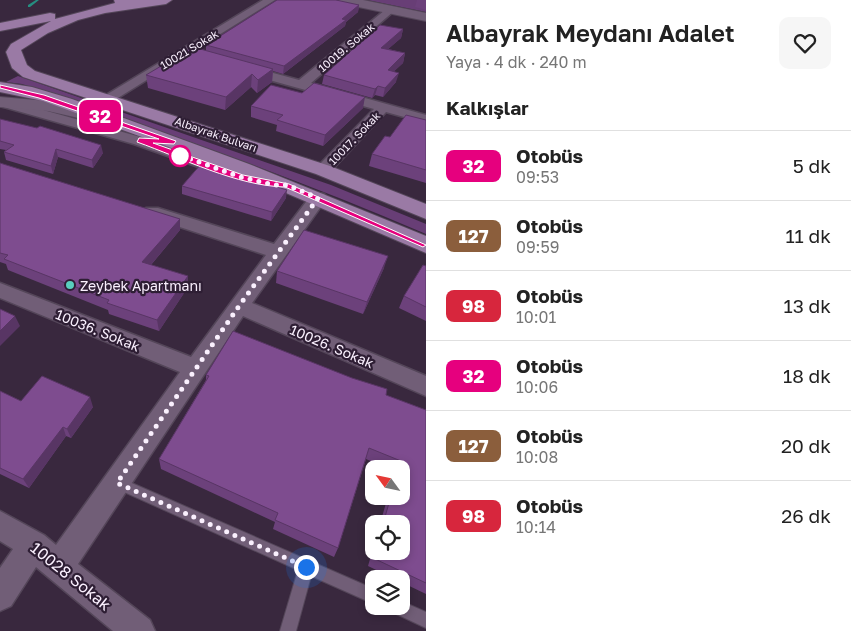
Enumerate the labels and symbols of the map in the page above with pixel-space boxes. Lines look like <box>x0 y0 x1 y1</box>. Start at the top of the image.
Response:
street label: 10019. Sokak <box>315 20 377 74</box>
street label: 10021 Sokak <box>158 27 220 71</box>
line badge: 32 <box>78 100 122 132</box>
street label: 10017. Sokak <box>326 109 382 167</box>
street label: Albayrak Bulvarı <box>173 114 259 154</box>
unlabelled marker <box>169 145 191 167</box>
place label: Zeybek Apartmanı <box>80 277 202 294</box>
marker: Zeybek Apartmanı <box>64 279 76 291</box>
street label: 10036. Sokak <box>53 305 143 355</box>
street label: 10026. Sokak <box>288 321 377 371</box>
north arrow <box>365 460 410 505</box>
street label: 10028 Sokak <box>27 538 115 614</box>
your location <box>294 555 319 580</box>

